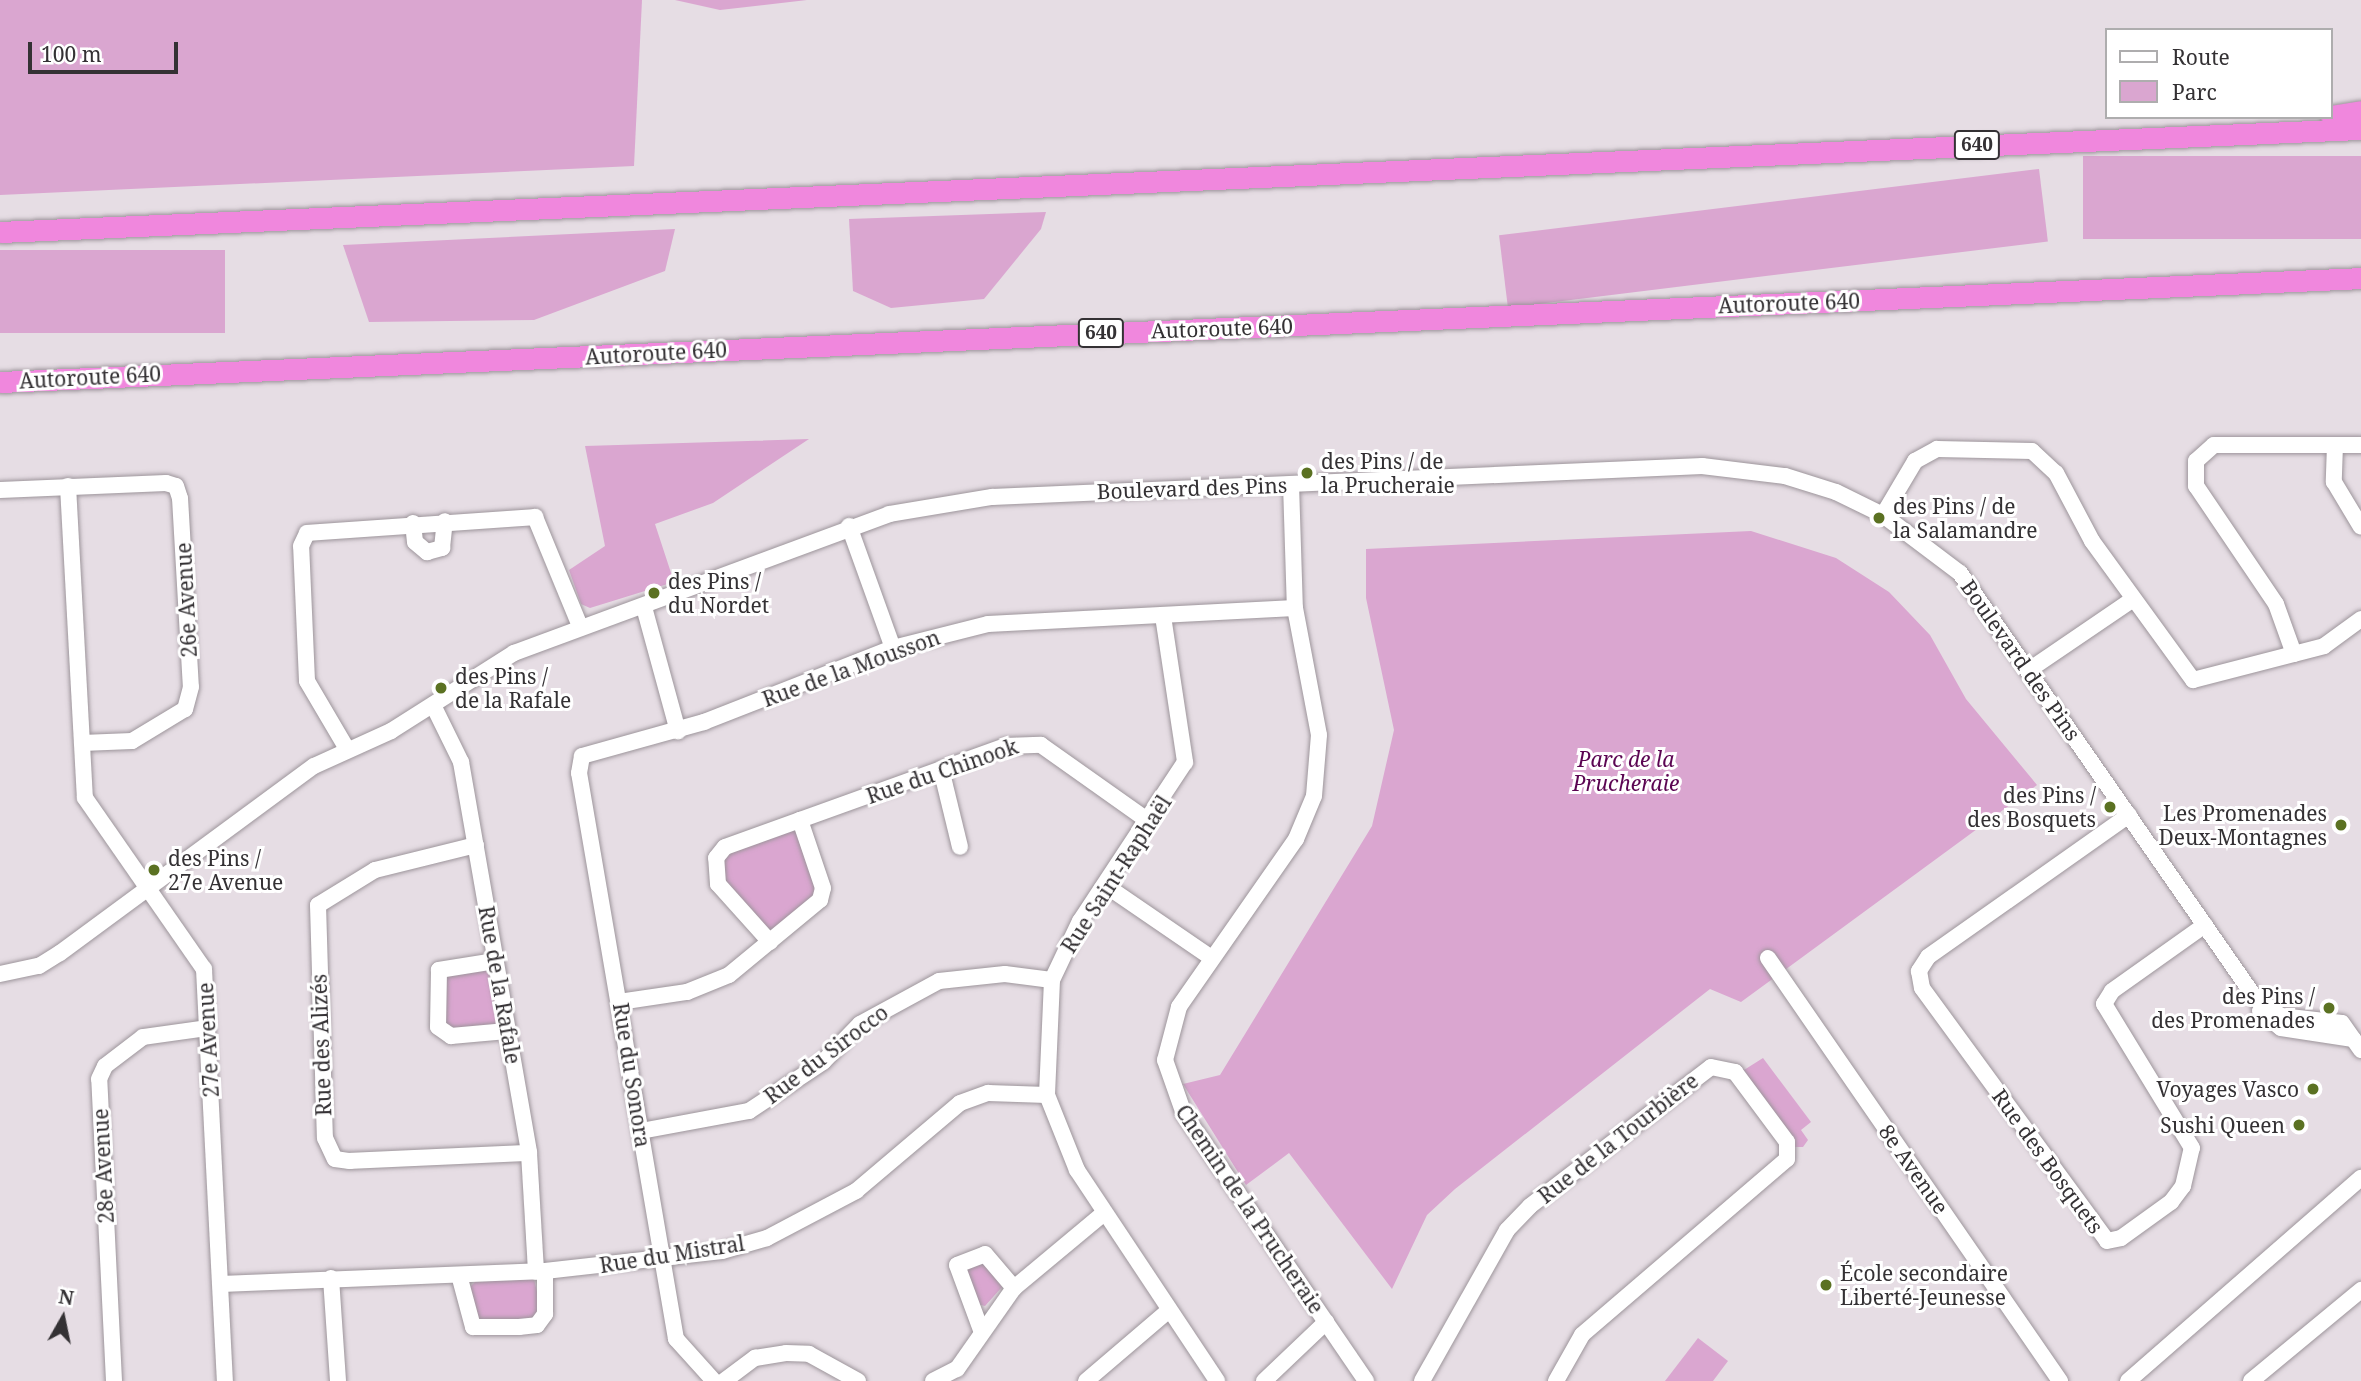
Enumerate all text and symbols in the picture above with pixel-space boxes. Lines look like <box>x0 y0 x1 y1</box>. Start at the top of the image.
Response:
scale bar <box>32 28 182 72</box>
legend <box>2106 28 2333 119</box>
text: 100 m <box>41 40 102 68</box>
text: Route <box>2172 43 2230 71</box>
text: Parc <box>2172 78 2217 106</box>
road number: 640 <box>1952 130 2002 160</box>
street label: Autoroute 640 <box>1718 288 1860 318</box>
street label: Autoroute 640 <box>1151 313 1293 343</box>
road number: 640 <box>1076 318 1126 348</box>
street label: Autoroute 640 <box>584 337 728 369</box>
street label: Autoroute 640 <box>18 361 162 393</box>
place label: des Pins / de la Prucheraie <box>1321 448 1455 498</box>
marker: des Pins / de la Prucheraie <box>1299 465 1315 481</box>
street label: Boulevard des Pins <box>1096 472 1288 504</box>
place label: des Pins / de la Salamandre <box>1893 493 2038 543</box>
marker: des Pins / de la Salamandre <box>1871 510 1887 526</box>
street label: 26e Avenue <box>170 542 202 658</box>
place label: des Pins / du Nordet <box>668 568 769 618</box>
street label: Boulevard des Pins <box>1956 575 2086 745</box>
marker: des Pins / du Nordet <box>646 585 662 601</box>
street label: Rue de la Mousson <box>759 624 943 712</box>
place label: des Pins / de la Rafale <box>455 663 571 713</box>
marker: des Pins / de la Rafale <box>433 680 449 696</box>
street label: Rue du Chinook <box>863 733 1021 809</box>
park label: Parc de la Prucheraie <box>1573 746 1679 796</box>
place label: des Pins / des Bosquets <box>1967 782 2096 832</box>
street label: Rue Saint-Raphaël <box>1056 791 1176 957</box>
marker: des Pins / des Bosquets <box>2102 799 2118 815</box>
place label: Les Promenades Deux-Montagnes <box>2158 800 2327 850</box>
marker: Les Promenades Deux-Montagnes <box>2333 817 2349 833</box>
place label: des Pins / 27e Avenue <box>168 845 283 895</box>
marker: des Pins / 27e Avenue <box>146 862 162 878</box>
street label: Rue de la Rafale <box>474 904 526 1066</box>
street label: Rue des Alizés <box>306 973 336 1117</box>
street label: 27e Avenue <box>192 982 224 1098</box>
place label: des Pins / des Promenades <box>2151 983 2315 1033</box>
street label: Rue du Sirocco <box>759 999 893 1109</box>
marker: des Pins / des Promenades <box>2321 1000 2337 1016</box>
street label: Rue du Sonora <box>608 1001 656 1149</box>
street label: Rue de la Tourbière <box>1533 1068 1703 1208</box>
place label: Voyages Vasco <box>2157 1076 2299 1102</box>
marker: Voyages Vasco <box>2305 1081 2321 1097</box>
street label: Rue des Bosquets <box>1987 1084 2109 1238</box>
street label: Chemin de la Prucheraie <box>1171 1100 1329 1318</box>
street label: 28e Avenue <box>87 1108 119 1224</box>
place label: Sushi Queen <box>2160 1112 2285 1138</box>
marker: Sushi Queen <box>2291 1117 2307 1133</box>
street label: 8e Avenue <box>1874 1119 1954 1219</box>
street label: Rue du Mistral <box>598 1230 746 1278</box>
place label: École secondaire Liberté-Jeunesse <box>1840 1260 2008 1310</box>
marker: École secondaire Liberté-Jeunesse <box>1818 1277 1834 1293</box>
north arrow <box>28 1283 98 1353</box>
text: N <box>57 1283 76 1311</box>

